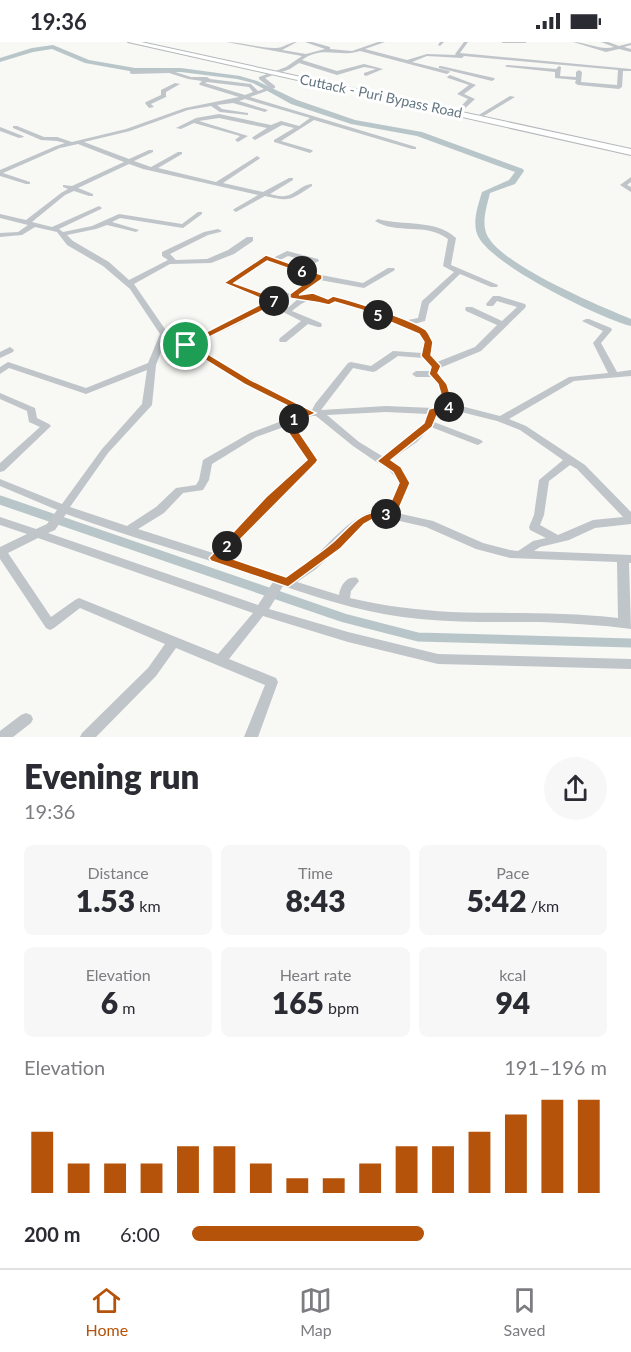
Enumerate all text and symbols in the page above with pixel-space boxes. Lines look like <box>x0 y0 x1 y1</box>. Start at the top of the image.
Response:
text: 19:36 <box>30 8 87 35</box>
street label: Cuttack - Puri Bypass Road <box>298 70 464 121</box>
pin: 6 <box>287 256 317 286</box>
text: 6 <box>297 261 307 280</box>
pin: 7 <box>259 286 289 316</box>
text: 7 <box>269 291 279 310</box>
pin: 5 <box>363 300 393 330</box>
text: 5 <box>373 305 383 324</box>
pin <box>160 319 211 370</box>
icon: arrive <box>169 328 202 361</box>
pin: 4 <box>434 392 464 422</box>
text: 4 <box>444 397 454 416</box>
pin: 1 <box>279 404 309 434</box>
text: 1 <box>289 409 299 428</box>
pin: 3 <box>371 499 401 529</box>
text: 3 <box>381 504 391 523</box>
pin: 2 <box>212 531 242 561</box>
text: 2 <box>222 536 232 555</box>
text: Evening run <box>24 756 199 796</box>
button: share <box>544 757 607 820</box>
text: 19:36 <box>24 799 75 823</box>
text: Distance <box>87 863 149 882</box>
text: Time <box>298 863 333 882</box>
text: Pace <box>496 863 529 882</box>
text: 1.53 <box>76 882 135 918</box>
text: 8:43 <box>285 882 346 918</box>
text: 5:42 <box>466 882 527 918</box>
text: km <box>135 896 161 915</box>
text: /km <box>527 896 559 915</box>
text: Elevation <box>86 965 151 984</box>
text: Heart rate <box>280 965 351 984</box>
text: kcal <box>499 965 526 984</box>
text: 6 <box>101 984 118 1020</box>
text: 165 <box>272 984 324 1020</box>
text: 94 <box>495 984 530 1020</box>
text: m <box>118 998 136 1017</box>
text: bpm <box>324 998 359 1017</box>
text: Elevation <box>24 1055 105 1079</box>
text: 191–196 m <box>504 1055 607 1079</box>
text: 200 m <box>24 1222 80 1246</box>
text: 6:00 <box>120 1222 160 1246</box>
tab: Home <box>86 1284 128 1339</box>
tab: Map <box>299 1284 332 1339</box>
tab: Saved <box>504 1284 545 1339</box>

